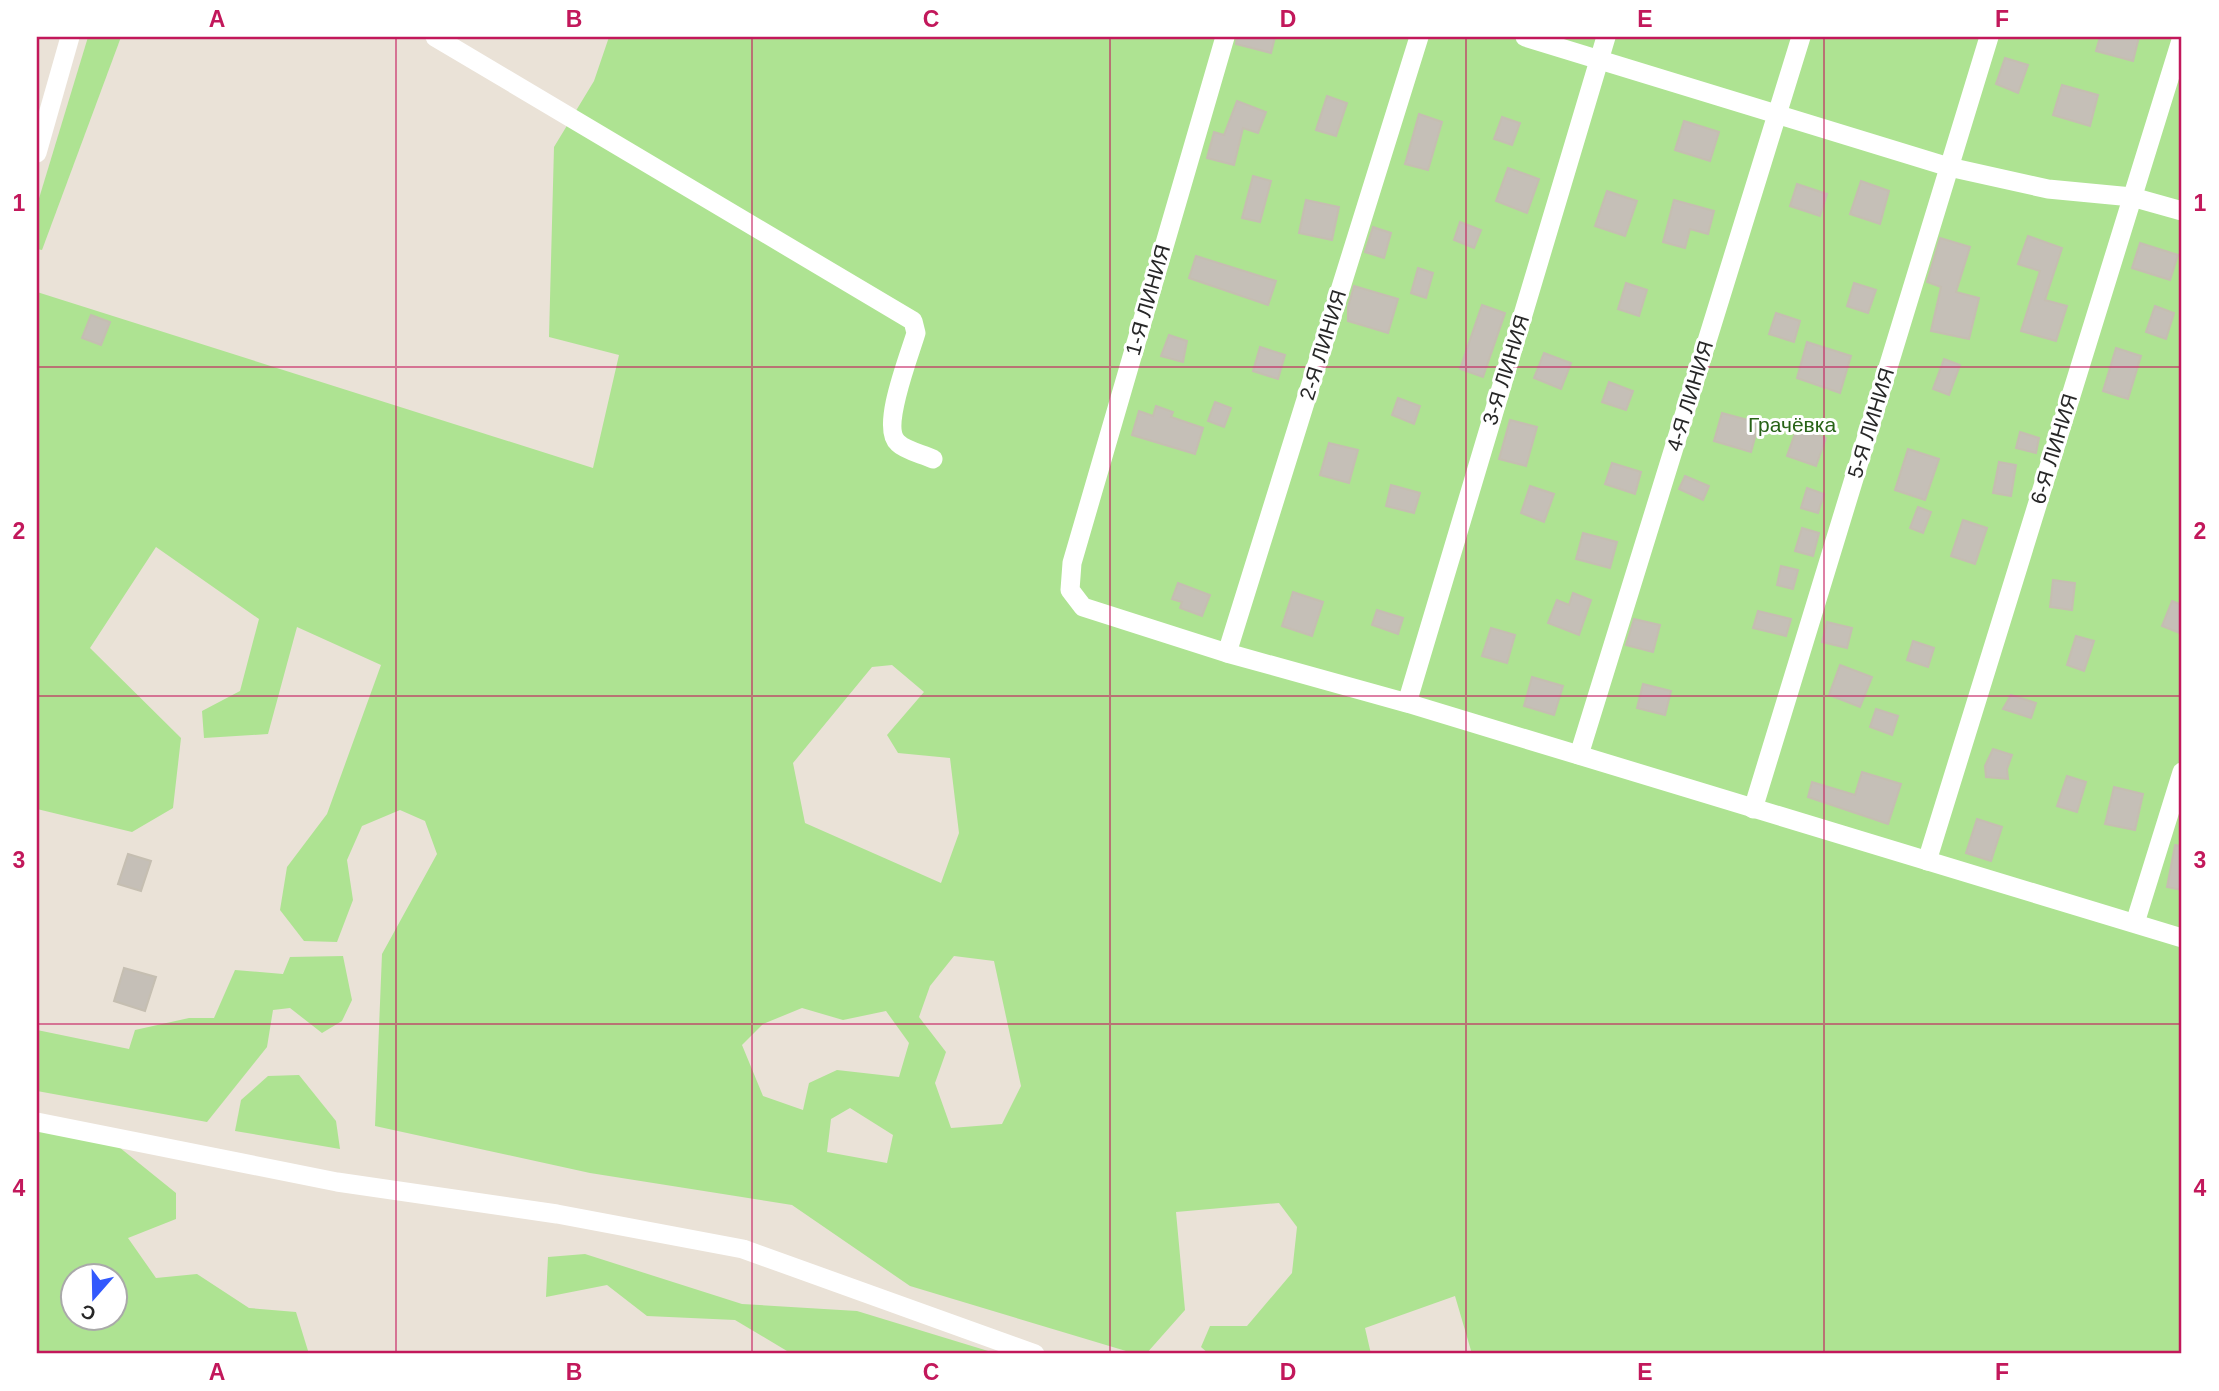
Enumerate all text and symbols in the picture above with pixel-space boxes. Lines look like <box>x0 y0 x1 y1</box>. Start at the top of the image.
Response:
text: A <box>209 6 225 32</box>
text: B <box>566 6 582 32</box>
text: C <box>923 6 939 32</box>
text: D <box>1280 6 1296 32</box>
text: E <box>1637 6 1653 32</box>
text: F <box>1995 6 2009 32</box>
text: 1 <box>13 190 26 216</box>
text: 1 <box>2194 190 2207 216</box>
street label: 1-Я ЛИНИЯ <box>1121 242 1174 358</box>
street label: 2-Я ЛИНИЯ <box>1295 287 1350 403</box>
street label: 3-Я ЛИНИЯ <box>1478 312 1533 428</box>
street label: 4-Я ЛИНИЯ <box>1662 338 1717 454</box>
street label: 5-Я ЛИНИЯ <box>1843 365 1898 481</box>
street label: 6-Я ЛИНИЯ <box>2026 391 2081 507</box>
park label: Грачёвка <box>1748 413 1836 436</box>
text: 2 <box>13 518 25 544</box>
text: 2 <box>2194 518 2206 544</box>
text: 3 <box>13 847 25 873</box>
text: 3 <box>2194 847 2206 873</box>
text: 4 <box>13 1175 26 1201</box>
text: 4 <box>2194 1175 2207 1201</box>
north arrow <box>60 1262 130 1332</box>
text: С <box>78 1300 98 1325</box>
text: A <box>209 1359 225 1385</box>
text: B <box>566 1359 582 1385</box>
text: C <box>923 1359 939 1385</box>
text: D <box>1280 1359 1296 1385</box>
text: E <box>1637 1359 1653 1385</box>
text: F <box>1995 1359 2009 1385</box>

